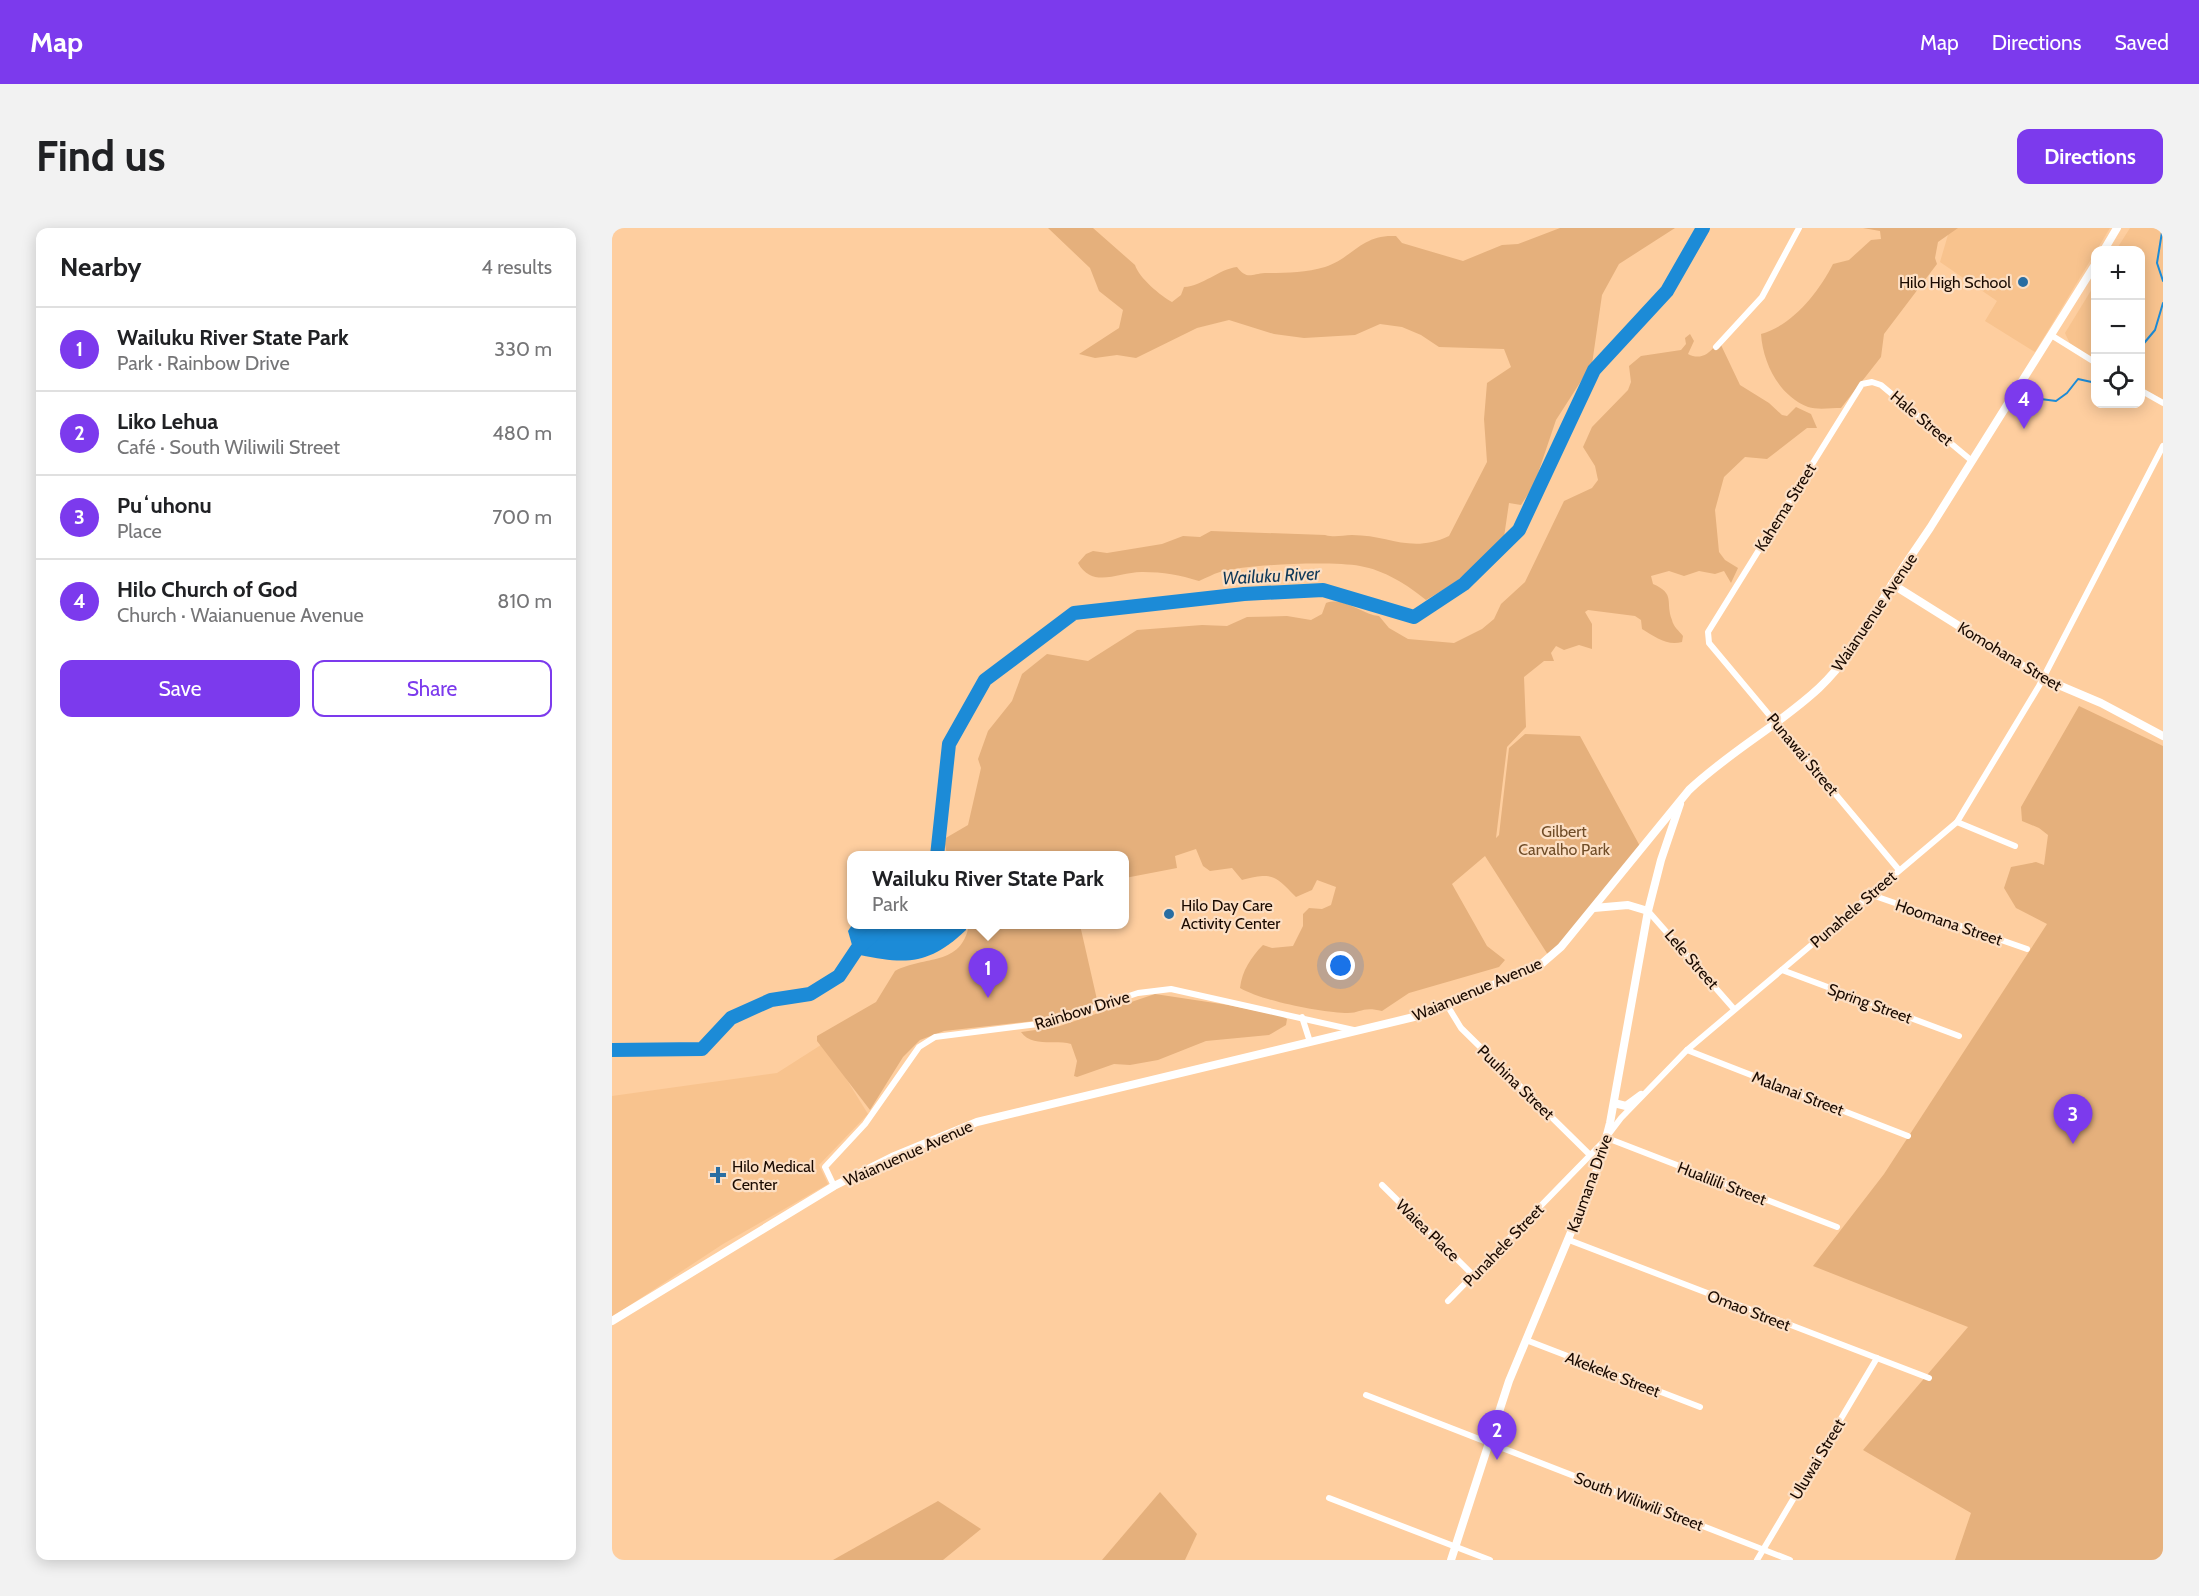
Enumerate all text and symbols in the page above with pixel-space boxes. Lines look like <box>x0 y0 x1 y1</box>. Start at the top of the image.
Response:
text: Map <box>30 25 83 59</box>
text: Map <box>1920 30 1959 55</box>
text: Directions <box>1992 30 2081 55</box>
text: Saved <box>2114 30 2169 55</box>
button: Directions <box>2017 129 2163 184</box>
text: Find us <box>36 130 165 182</box>
map controls <box>2091 246 2145 408</box>
button: + <box>2091 246 2145 300</box>
text: Nearby <box>60 251 141 283</box>
text: 4 results <box>481 255 552 279</box>
place label: Hilo High School <box>1899 273 2011 292</box>
marker: Hilo High School <box>2016 275 2030 289</box>
button: − <box>2091 300 2145 354</box>
text: Wailuku River State Park <box>117 324 349 351</box>
text: 1 <box>76 337 83 361</box>
text: 330 m <box>494 337 552 361</box>
text: Park · Rainbow Drive <box>117 351 290 375</box>
button: locate <box>2091 354 2145 408</box>
pin: 4 <box>2004 380 2044 429</box>
street label: Hale Street <box>1887 387 1957 450</box>
text: Liko Lehua <box>117 408 218 435</box>
text: 2 <box>74 421 85 445</box>
text: 480 m <box>492 421 552 445</box>
text: Café · South Wiliwili Street <box>117 435 340 459</box>
street label: Kahema Street <box>1751 459 1820 555</box>
text: Puʻuhonu <box>117 492 212 519</box>
text: 3 <box>74 505 85 529</box>
text: 700 m <box>492 505 552 529</box>
text: Place <box>117 519 162 543</box>
street label: Waianuenue Avenue <box>1828 550 1921 675</box>
water label: Wailuku River <box>1222 562 1322 590</box>
text: Hilo Church of God <box>117 576 297 603</box>
text: 4 <box>73 589 86 613</box>
text: 810 m <box>497 589 552 613</box>
text: Church · Waianuenue Avenue <box>117 603 364 627</box>
street label: Komohana Street <box>1954 618 2066 695</box>
button: Save <box>60 660 300 717</box>
button: Share <box>312 660 552 717</box>
street label: Punawai Street <box>1763 709 1843 800</box>
park label: Gilbert Carvalho Park <box>1518 822 1611 859</box>
popup <box>847 851 1129 929</box>
text: Wailuku River State Park <box>872 865 1104 892</box>
street label: Punahele Street <box>1807 867 1901 952</box>
text: Park <box>872 892 908 916</box>
street label: Hoomana Street <box>1893 895 2005 950</box>
place label: Hilo Day Care Activity Center <box>1181 896 1281 933</box>
marker: Hilo Day Care Activity Center <box>1162 907 1176 921</box>
street label: Lele Street <box>1661 926 1723 993</box>
pin: 1 <box>968 948 1007 998</box>
your location <box>1326 951 1355 980</box>
street label: Waianuenue Avenue <box>1410 954 1545 1025</box>
street label: Spring Street <box>1825 979 1915 1028</box>
street label: Rainbow Drive <box>1032 987 1132 1034</box>
street label: Puuhina Street <box>1473 1041 1558 1124</box>
street label: Malanai Street <box>1749 1067 1847 1120</box>
pin: 3 <box>2054 1094 2092 1144</box>
street label: Waianuenue Avenue <box>841 1117 975 1190</box>
street label: Kaumana Drive <box>1563 1132 1616 1235</box>
place label: Hilo Medical Center <box>732 1157 815 1194</box>
street label: Hualilili Street <box>1675 1158 1769 1209</box>
marker: Hilo Medical Center <box>709 1166 727 1184</box>
street label: Waiea Place <box>1392 1195 1463 1265</box>
street label: Punahele Street <box>1459 1200 1548 1291</box>
street label: Omao Street <box>1705 1286 1794 1335</box>
street label: Akekeke Street <box>1563 1348 1663 1401</box>
pin: 2 <box>1478 1410 1516 1460</box>
street label: Uluwai Street <box>1786 1415 1849 1503</box>
street label: South Wiliwili Street <box>1572 1468 1707 1535</box>

